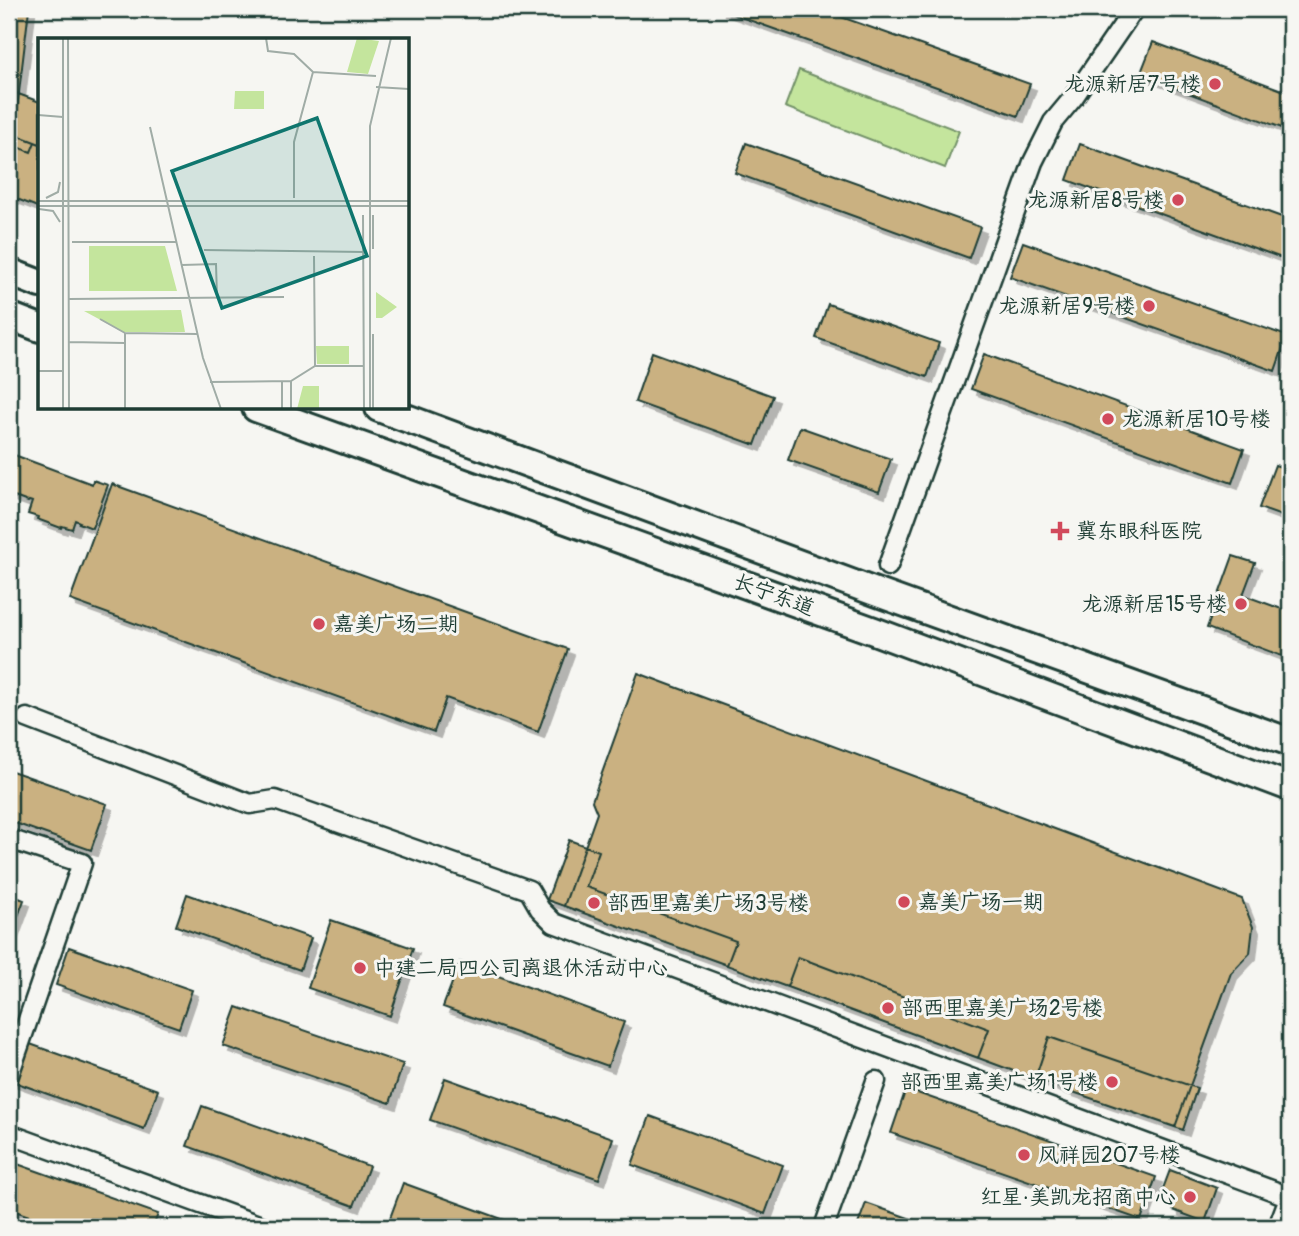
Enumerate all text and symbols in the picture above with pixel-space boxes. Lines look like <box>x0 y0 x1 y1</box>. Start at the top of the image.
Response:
inset map <box>38 38 410 410</box>
place label: 龙源新居7号楼 <box>1064 71 1201 98</box>
marker: 龙源新居7号楼 <box>1207 76 1223 92</box>
place label: 龙源新居8号楼 <box>1027 187 1164 214</box>
marker: 龙源新居8号楼 <box>1170 192 1186 208</box>
place label: 龙源新居9号楼 <box>998 293 1135 320</box>
marker: 龙源新居9号楼 <box>1141 298 1157 314</box>
place label: 龙源新居10号楼 <box>1122 406 1271 433</box>
marker: 龙源新居10号楼 <box>1100 411 1116 427</box>
place label: 冀东眼科医院 <box>1076 518 1202 545</box>
marker: 冀东眼科医院 <box>1050 521 1070 541</box>
street label: 长宁东道 <box>730 568 818 622</box>
place label: 龙源新居15号楼 <box>1081 591 1227 618</box>
marker: 龙源新居15号楼 <box>1233 596 1249 612</box>
place label: 嘉美广场二期 <box>333 611 459 638</box>
marker: 嘉美广场二期 <box>311 616 327 632</box>
place label: 嘉美广场一期 <box>918 889 1044 916</box>
place label: 部西里嘉美广场3号楼 <box>608 890 809 917</box>
marker: 嘉美广场一期 <box>896 894 912 910</box>
marker: 部西里嘉美广场3号楼 <box>586 895 602 911</box>
place label: 中建二局四公司离退休活动中心 <box>374 955 668 982</box>
marker: 中建二局四公司离退休活动中心 <box>352 960 368 976</box>
place label: 部西里嘉美广场2号楼 <box>902 995 1103 1022</box>
marker: 部西里嘉美广场2号楼 <box>880 1000 896 1016</box>
place label: 部西里嘉美广场1号楼 <box>901 1069 1098 1096</box>
marker: 部西里嘉美广场1号楼 <box>1104 1074 1120 1090</box>
place label: 风祥园207号楼 <box>1038 1142 1180 1169</box>
marker: 风祥园207号楼 <box>1016 1147 1032 1163</box>
place label: 红星·美凯龙招商中心 <box>980 1184 1176 1211</box>
marker: 红星·美凯龙招商中心 <box>1182 1189 1198 1205</box>

